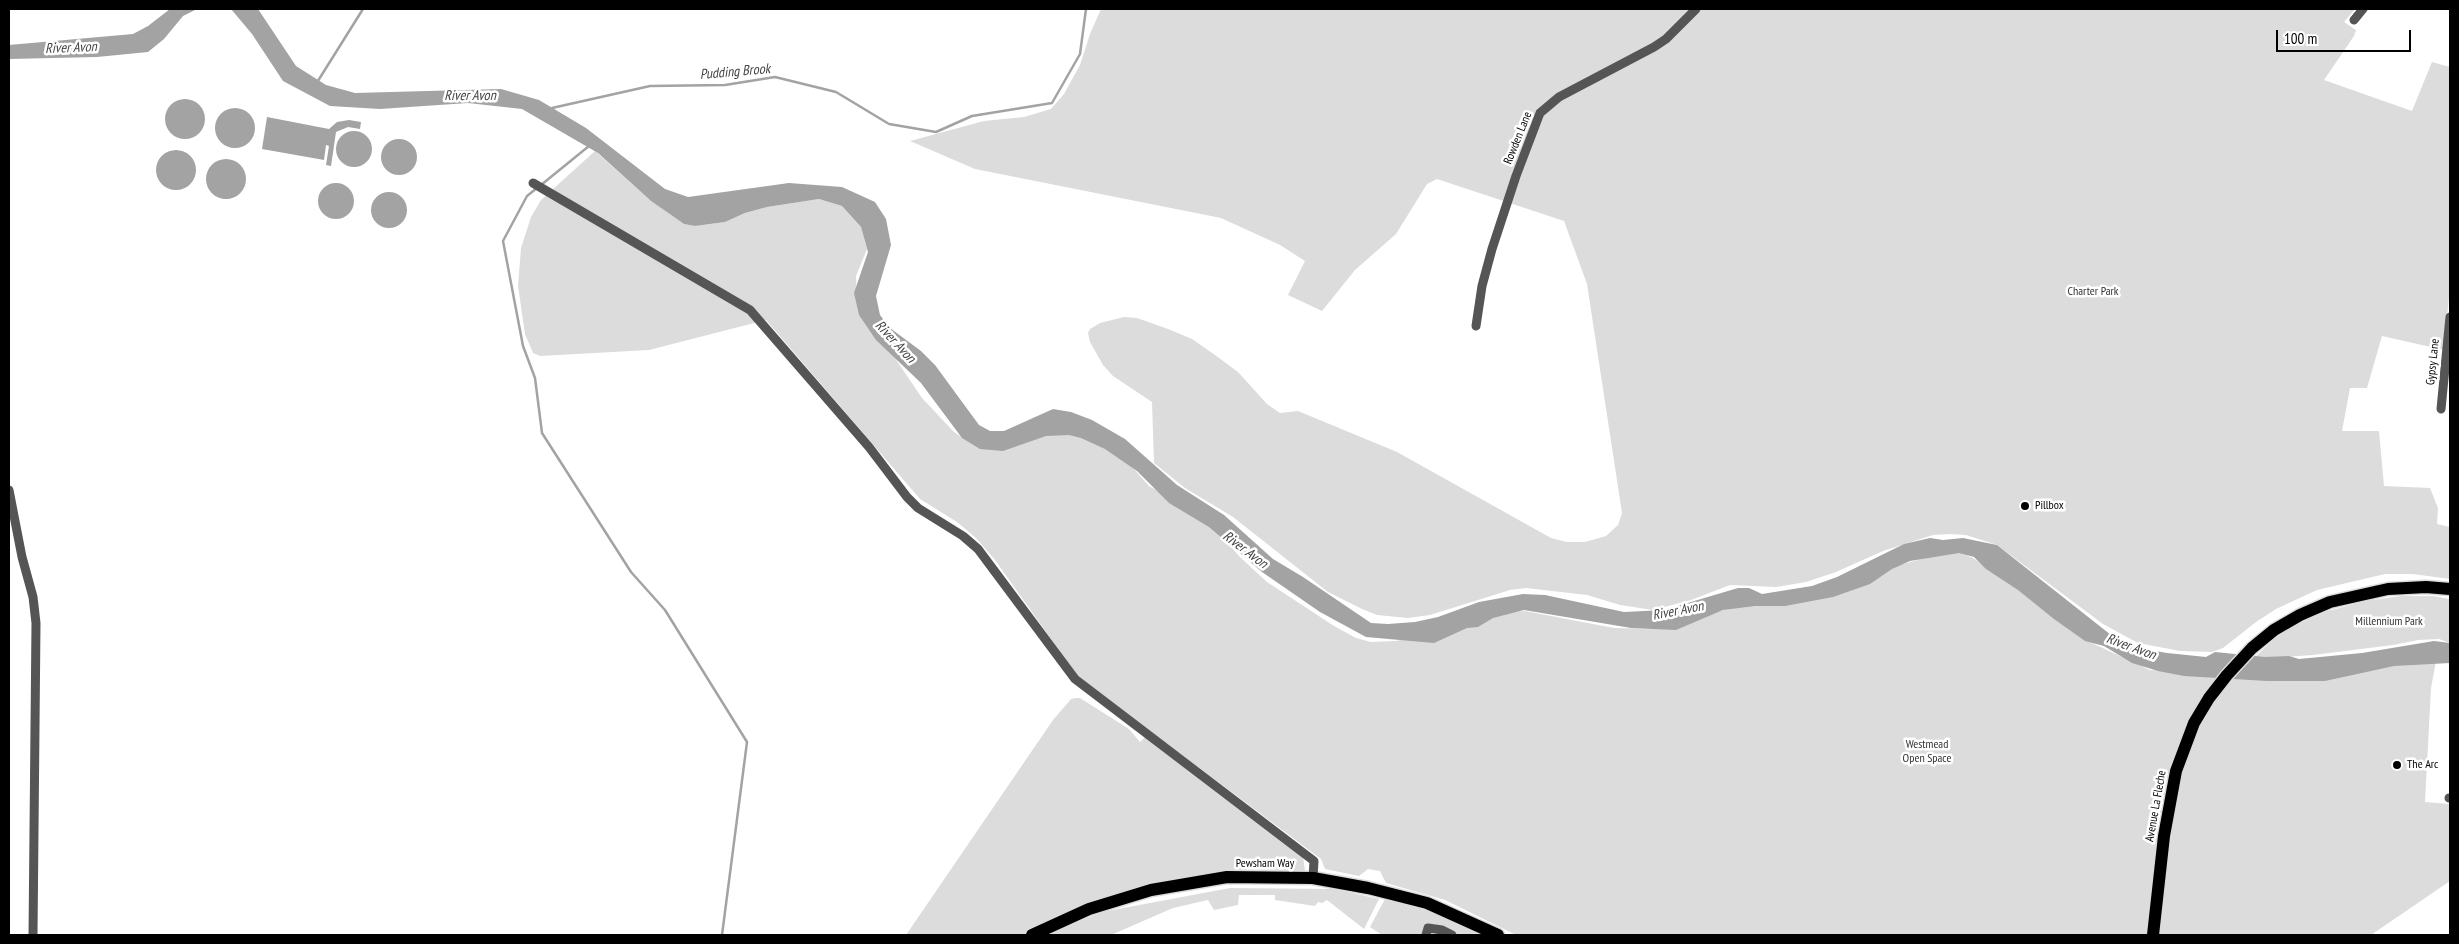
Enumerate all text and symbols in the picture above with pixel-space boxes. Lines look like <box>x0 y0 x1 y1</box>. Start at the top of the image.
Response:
scale bar <box>2279 20 2414 52</box>
text: 100 m <box>2284 29 2317 48</box>
water label: River Avon <box>45 39 97 57</box>
water label: Pudding Brook <box>699 61 771 83</box>
water label: River Avon <box>444 88 496 104</box>
street label: Rowden Lane <box>1501 110 1535 166</box>
park label: Charter Park <box>2068 285 2118 299</box>
water label: River Avon <box>871 317 919 367</box>
street label: Gypsy Lane <box>2423 338 2443 386</box>
place label: Pillbox <box>2035 499 2064 513</box>
marker: Pillbox <box>2019 500 2031 512</box>
water label: River Avon <box>1219 528 1271 572</box>
water label: River Avon <box>1651 598 1705 624</box>
park label: Millennium Park <box>2355 615 2423 629</box>
water label: River Avon <box>2104 630 2158 664</box>
park label: Westmead Open Space <box>1903 738 1951 766</box>
place label: The Arc <box>2407 758 2438 772</box>
marker: The Arc <box>2391 759 2403 771</box>
street label: Avenue La Fleche <box>2143 769 2169 843</box>
street label: Pewsham Way <box>1236 857 1294 871</box>

